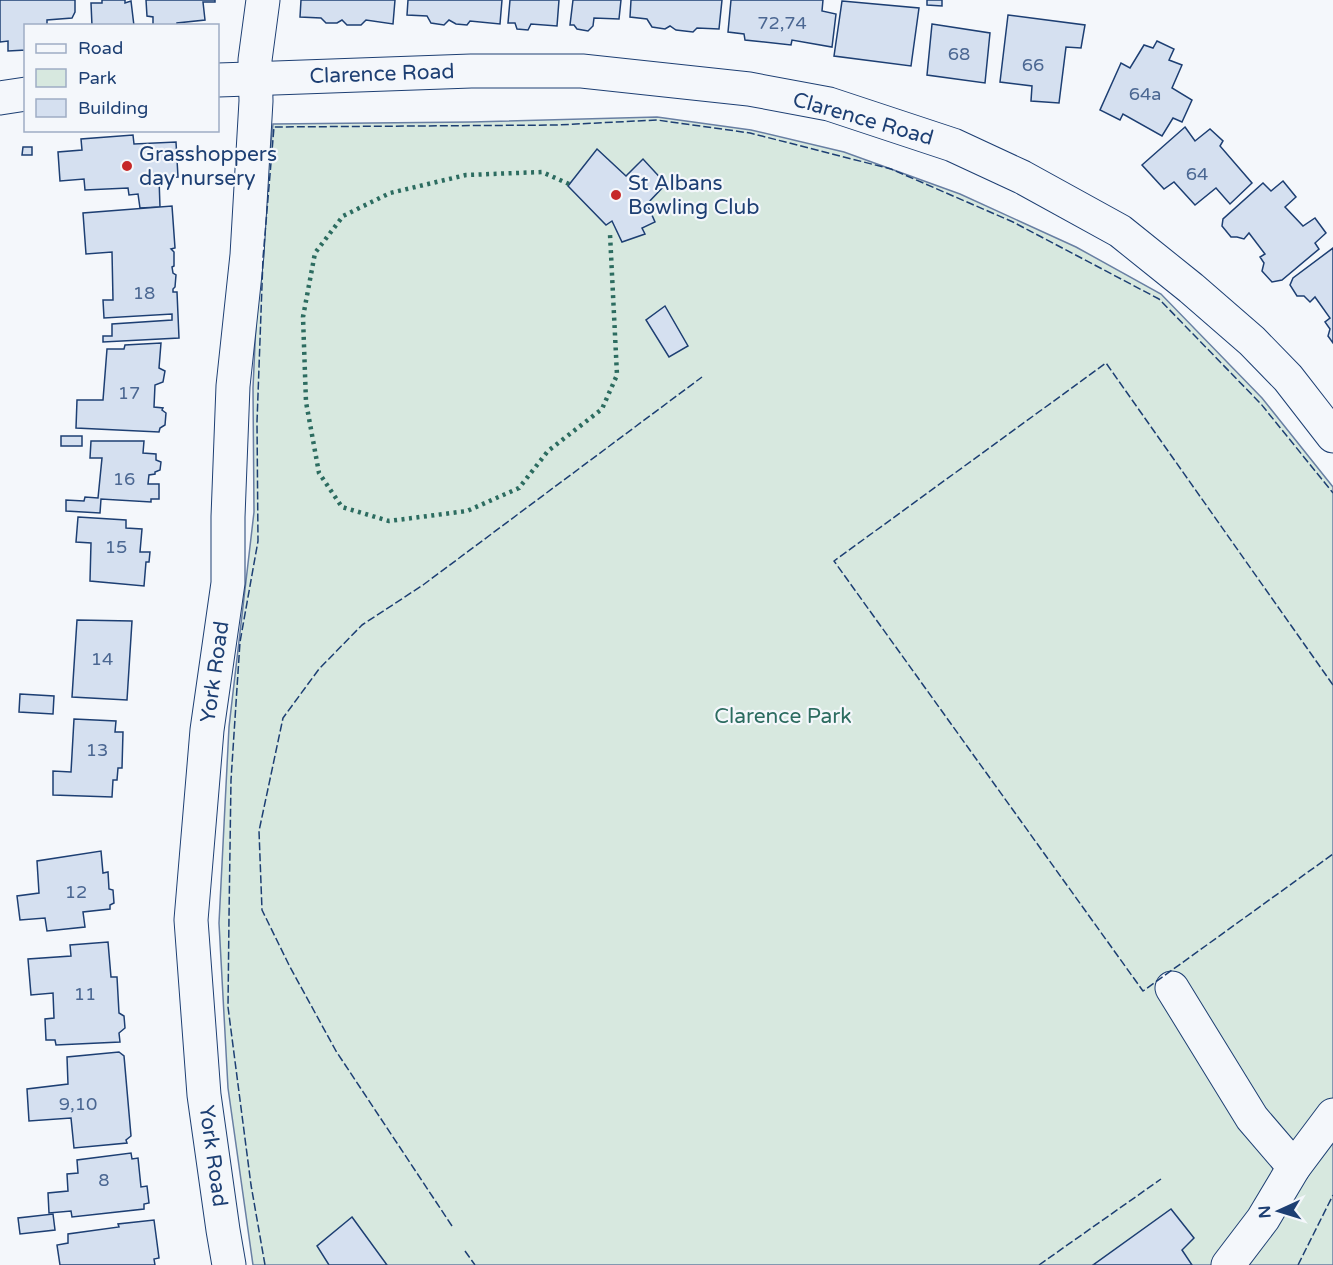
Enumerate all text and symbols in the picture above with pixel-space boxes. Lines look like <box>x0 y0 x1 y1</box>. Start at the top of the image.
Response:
house number: 72,74 <box>757 12 807 34</box>
legend <box>24 24 219 132</box>
text: Road <box>78 37 123 59</box>
house number: 68 <box>948 43 970 65</box>
house number: 66 <box>1022 54 1044 76</box>
street label: Clarence Road <box>309 59 455 89</box>
text: Park <box>78 67 117 89</box>
house number: 64a <box>1129 83 1161 105</box>
street label: Clarence Road <box>790 87 936 151</box>
text: Building <box>78 97 148 119</box>
place label: Grasshoppers day nursery <box>139 142 277 191</box>
marker: Grasshoppers day nursery <box>120 159 134 173</box>
house number: 64 <box>1186 163 1208 185</box>
place label: St Albans Bowling Club <box>628 171 760 220</box>
marker: St Albans Bowling Club <box>609 188 623 202</box>
house number: 18 <box>133 282 155 304</box>
house number: 17 <box>118 382 140 404</box>
house number: 16 <box>113 468 135 490</box>
house number: 15 <box>105 536 127 558</box>
street label: York Road <box>195 620 235 724</box>
house number: 14 <box>91 648 113 670</box>
park label: Clarence Park <box>714 704 852 729</box>
house number: 13 <box>86 739 108 761</box>
house number: 12 <box>65 881 87 903</box>
house number: 11 <box>74 983 96 1005</box>
house number: 9,10 <box>59 1093 97 1115</box>
street label: York Road <box>193 1104 233 1208</box>
house number: 8 <box>98 1169 110 1191</box>
north arrow <box>1249 1181 1309 1241</box>
text: N <box>1255 1205 1275 1219</box>

